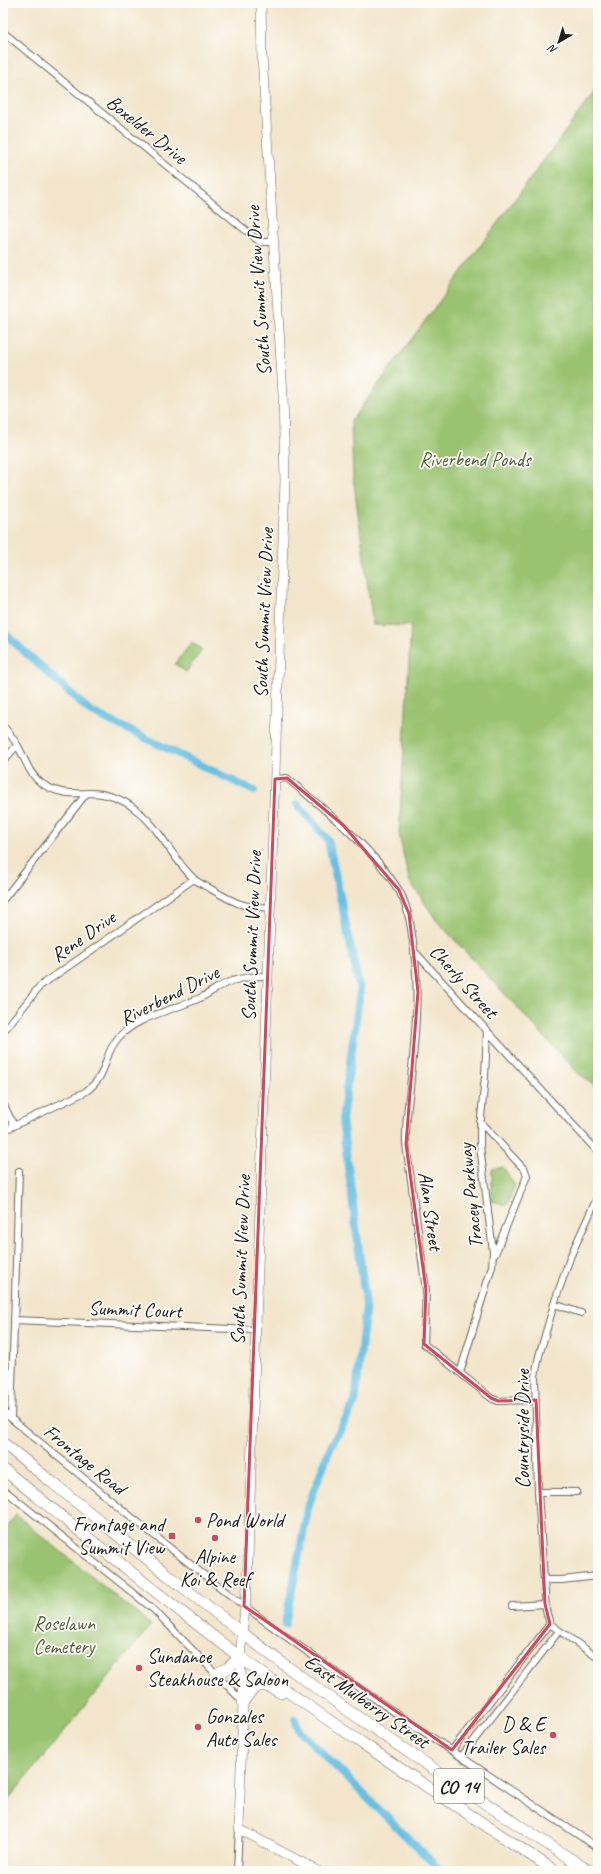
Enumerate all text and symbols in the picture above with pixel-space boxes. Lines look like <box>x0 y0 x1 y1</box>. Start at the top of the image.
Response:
north arrow <box>539 22 579 62</box>
text: N <box>544 41 560 57</box>
street label: Boxelder Drive <box>101 89 193 170</box>
street label: South Summit View Drive <box>240 204 277 377</box>
park label: Riverbend Ponds <box>419 447 533 472</box>
street label: South Summit View Drive <box>248 526 279 698</box>
street label: South Summit View Drive <box>236 849 267 1021</box>
street label: Rene Drive <box>46 904 122 968</box>
street label: Cherly Street <box>424 939 505 1025</box>
street label: Riverbend Drive <box>116 959 224 1031</box>
street label: Tracey Parkway <box>452 1140 488 1250</box>
street label: Alan Street <box>413 1170 449 1254</box>
street label: South Summit View Drive <box>225 1173 256 1345</box>
street label: Summit Court <box>88 1295 184 1324</box>
street label: Countryside Drive <box>510 1368 535 1489</box>
street label: Frontage Road <box>38 1419 133 1502</box>
place label: Pond World <box>206 1508 286 1533</box>
place label: Frontage and Summit View <box>73 1512 167 1560</box>
marker: Pond World <box>193 1515 203 1525</box>
marker: Frontage and Summit View <box>167 1531 177 1541</box>
marker: Alpine Koi & Reef <box>210 1533 220 1543</box>
place label: Alpine Koi & Reef <box>180 1544 254 1592</box>
park label: Roselawn Cemetery <box>33 1611 97 1659</box>
place label: Sundance Steakhouse & Saloon <box>147 1644 289 1692</box>
street label: East Mulberry Street <box>299 1649 436 1755</box>
marker: Sundance Steakhouse & Saloon <box>134 1663 144 1673</box>
place label: Gonzales Auto Sales <box>206 1704 279 1752</box>
place label: D & E Trailer Sales <box>461 1712 547 1760</box>
marker: Gonzales Auto Sales <box>193 1722 203 1732</box>
marker: D & E Trailer Sales <box>548 1730 558 1740</box>
road number: CO 14 <box>434 1769 484 1803</box>

